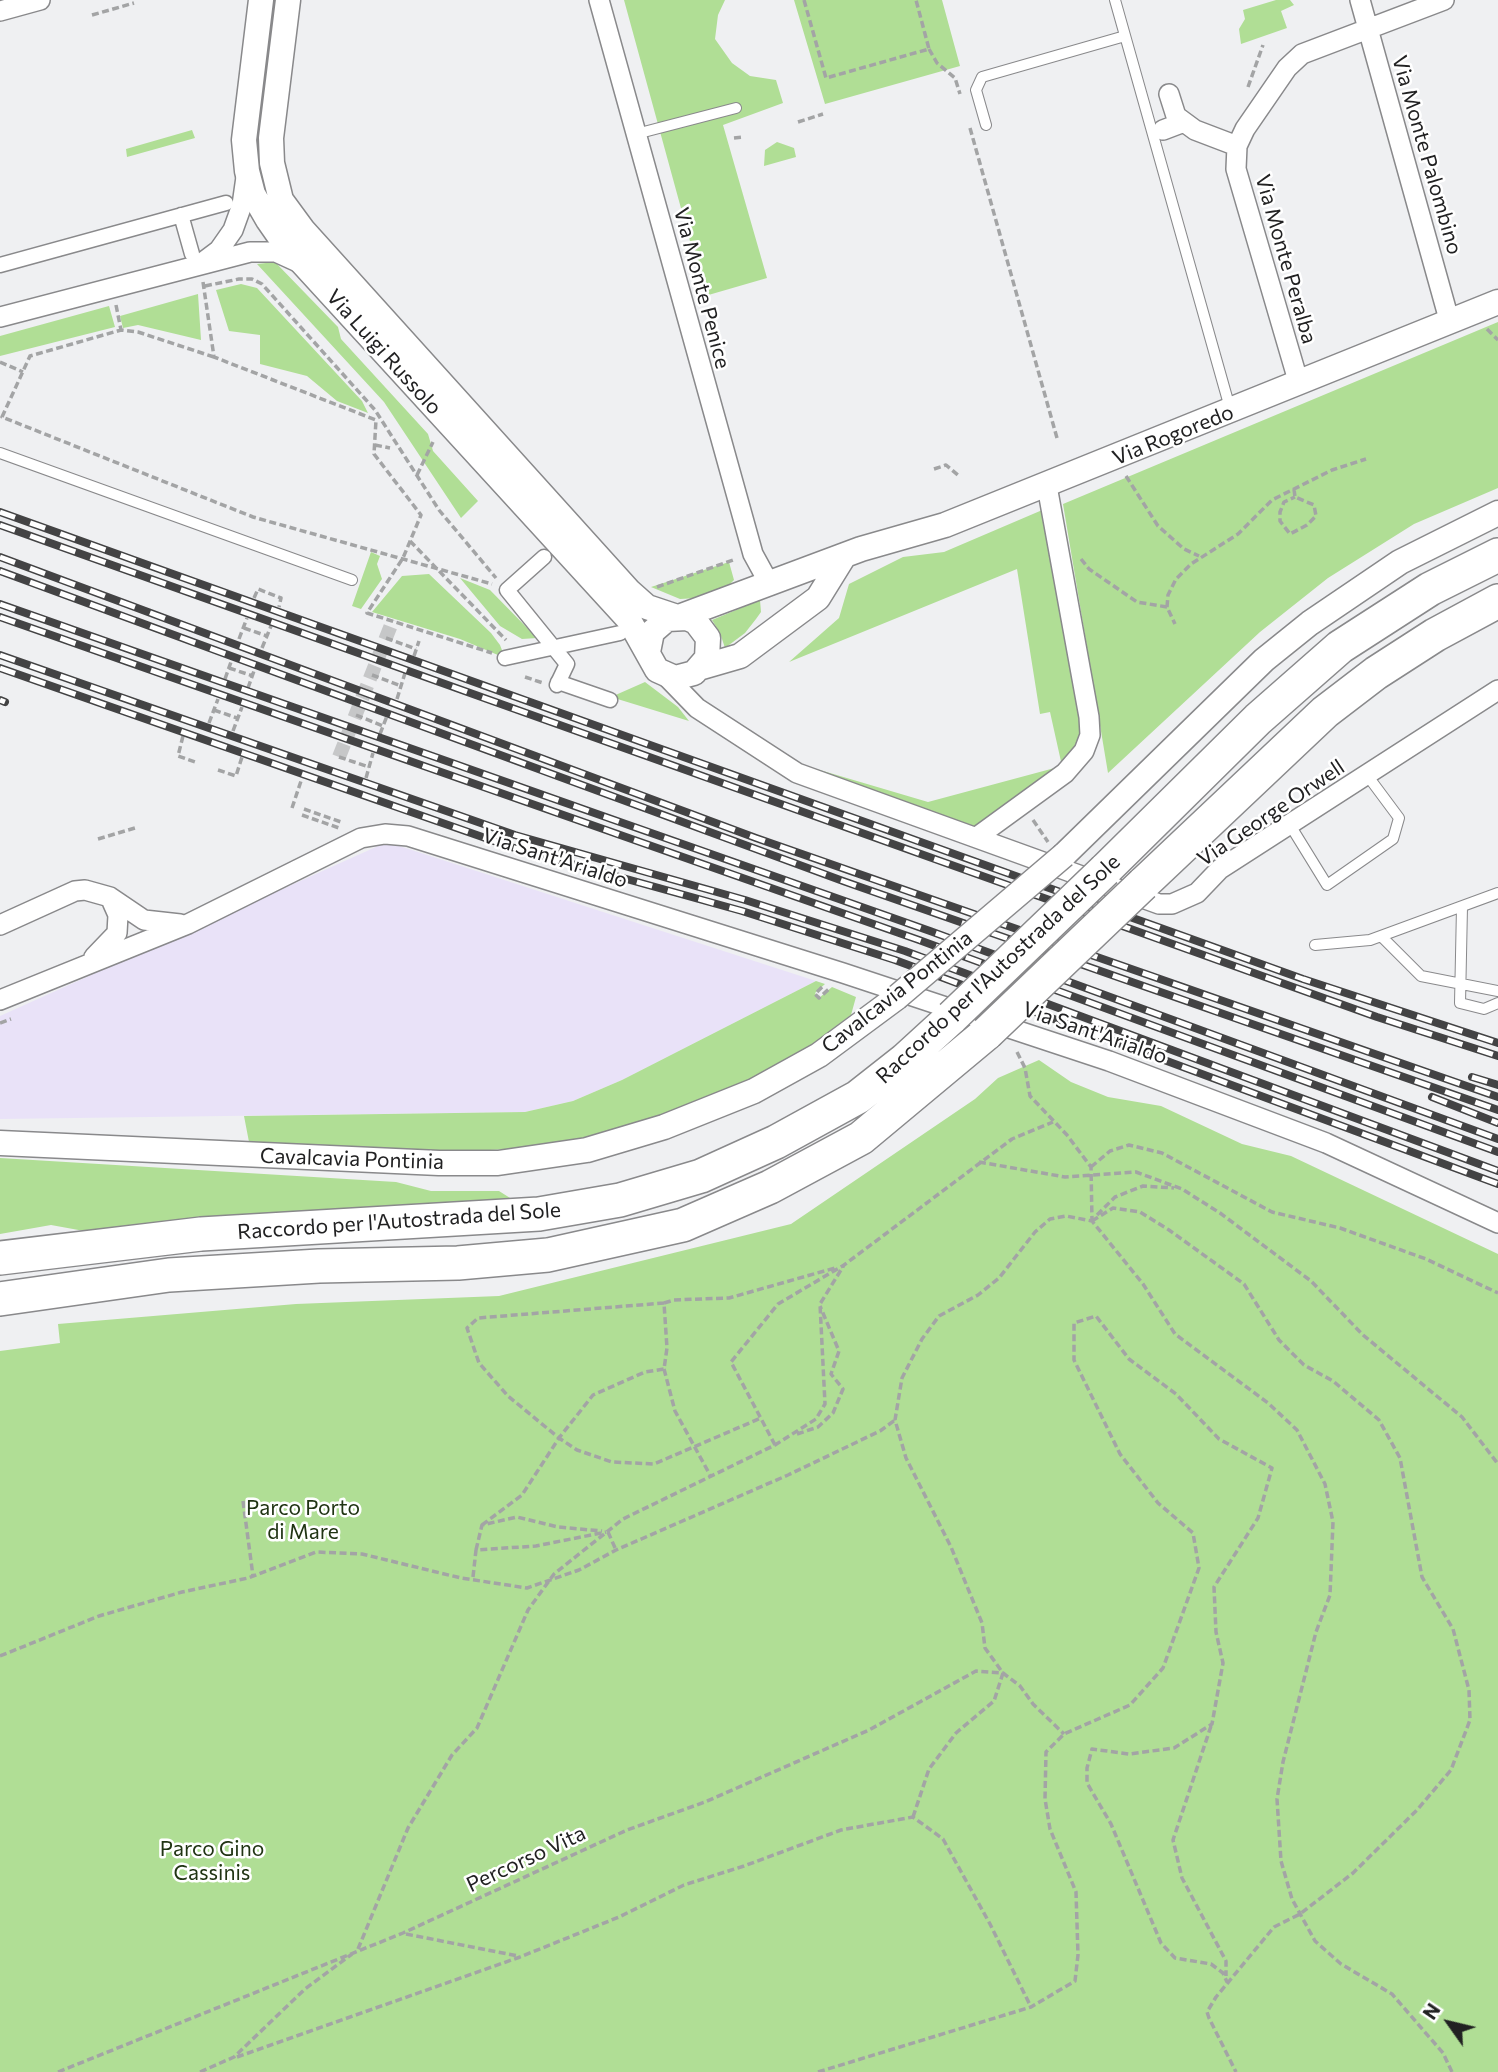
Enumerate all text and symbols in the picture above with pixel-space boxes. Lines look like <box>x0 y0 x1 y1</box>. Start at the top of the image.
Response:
street label: Via Monte Palombino <box>1387 53 1467 257</box>
street label: Via Monte Peralba <box>1250 172 1322 346</box>
street label: Via Monte Penice <box>668 205 736 371</box>
street label: Via Luigi Russolo <box>321 284 447 420</box>
street label: Via Rogoredo <box>1109 399 1237 471</box>
street label: Via George Orwell <box>1193 754 1349 872</box>
street label: Via Sant'Arialdo <box>479 823 631 893</box>
street label: Raccordo per l'Autostrada del Sole <box>871 849 1125 1089</box>
street label: Cavalcavia Pontinia <box>817 925 977 1059</box>
street label: Via Sant'Arialdo <box>1019 996 1171 1070</box>
street label: Cavalcavia Pontinia <box>260 1143 444 1175</box>
street label: Raccordo per l'Autostrada del Sole <box>236 1197 562 1245</box>
park label: Parco Porto di Mare <box>246 1495 360 1545</box>
street label: Percorso Vita <box>462 1820 590 1898</box>
park label: Parco Gino Cassinis <box>160 1836 264 1886</box>
north arrow <box>1414 1988 1484 2058</box>
text: N <box>1418 1999 1445 2023</box>

